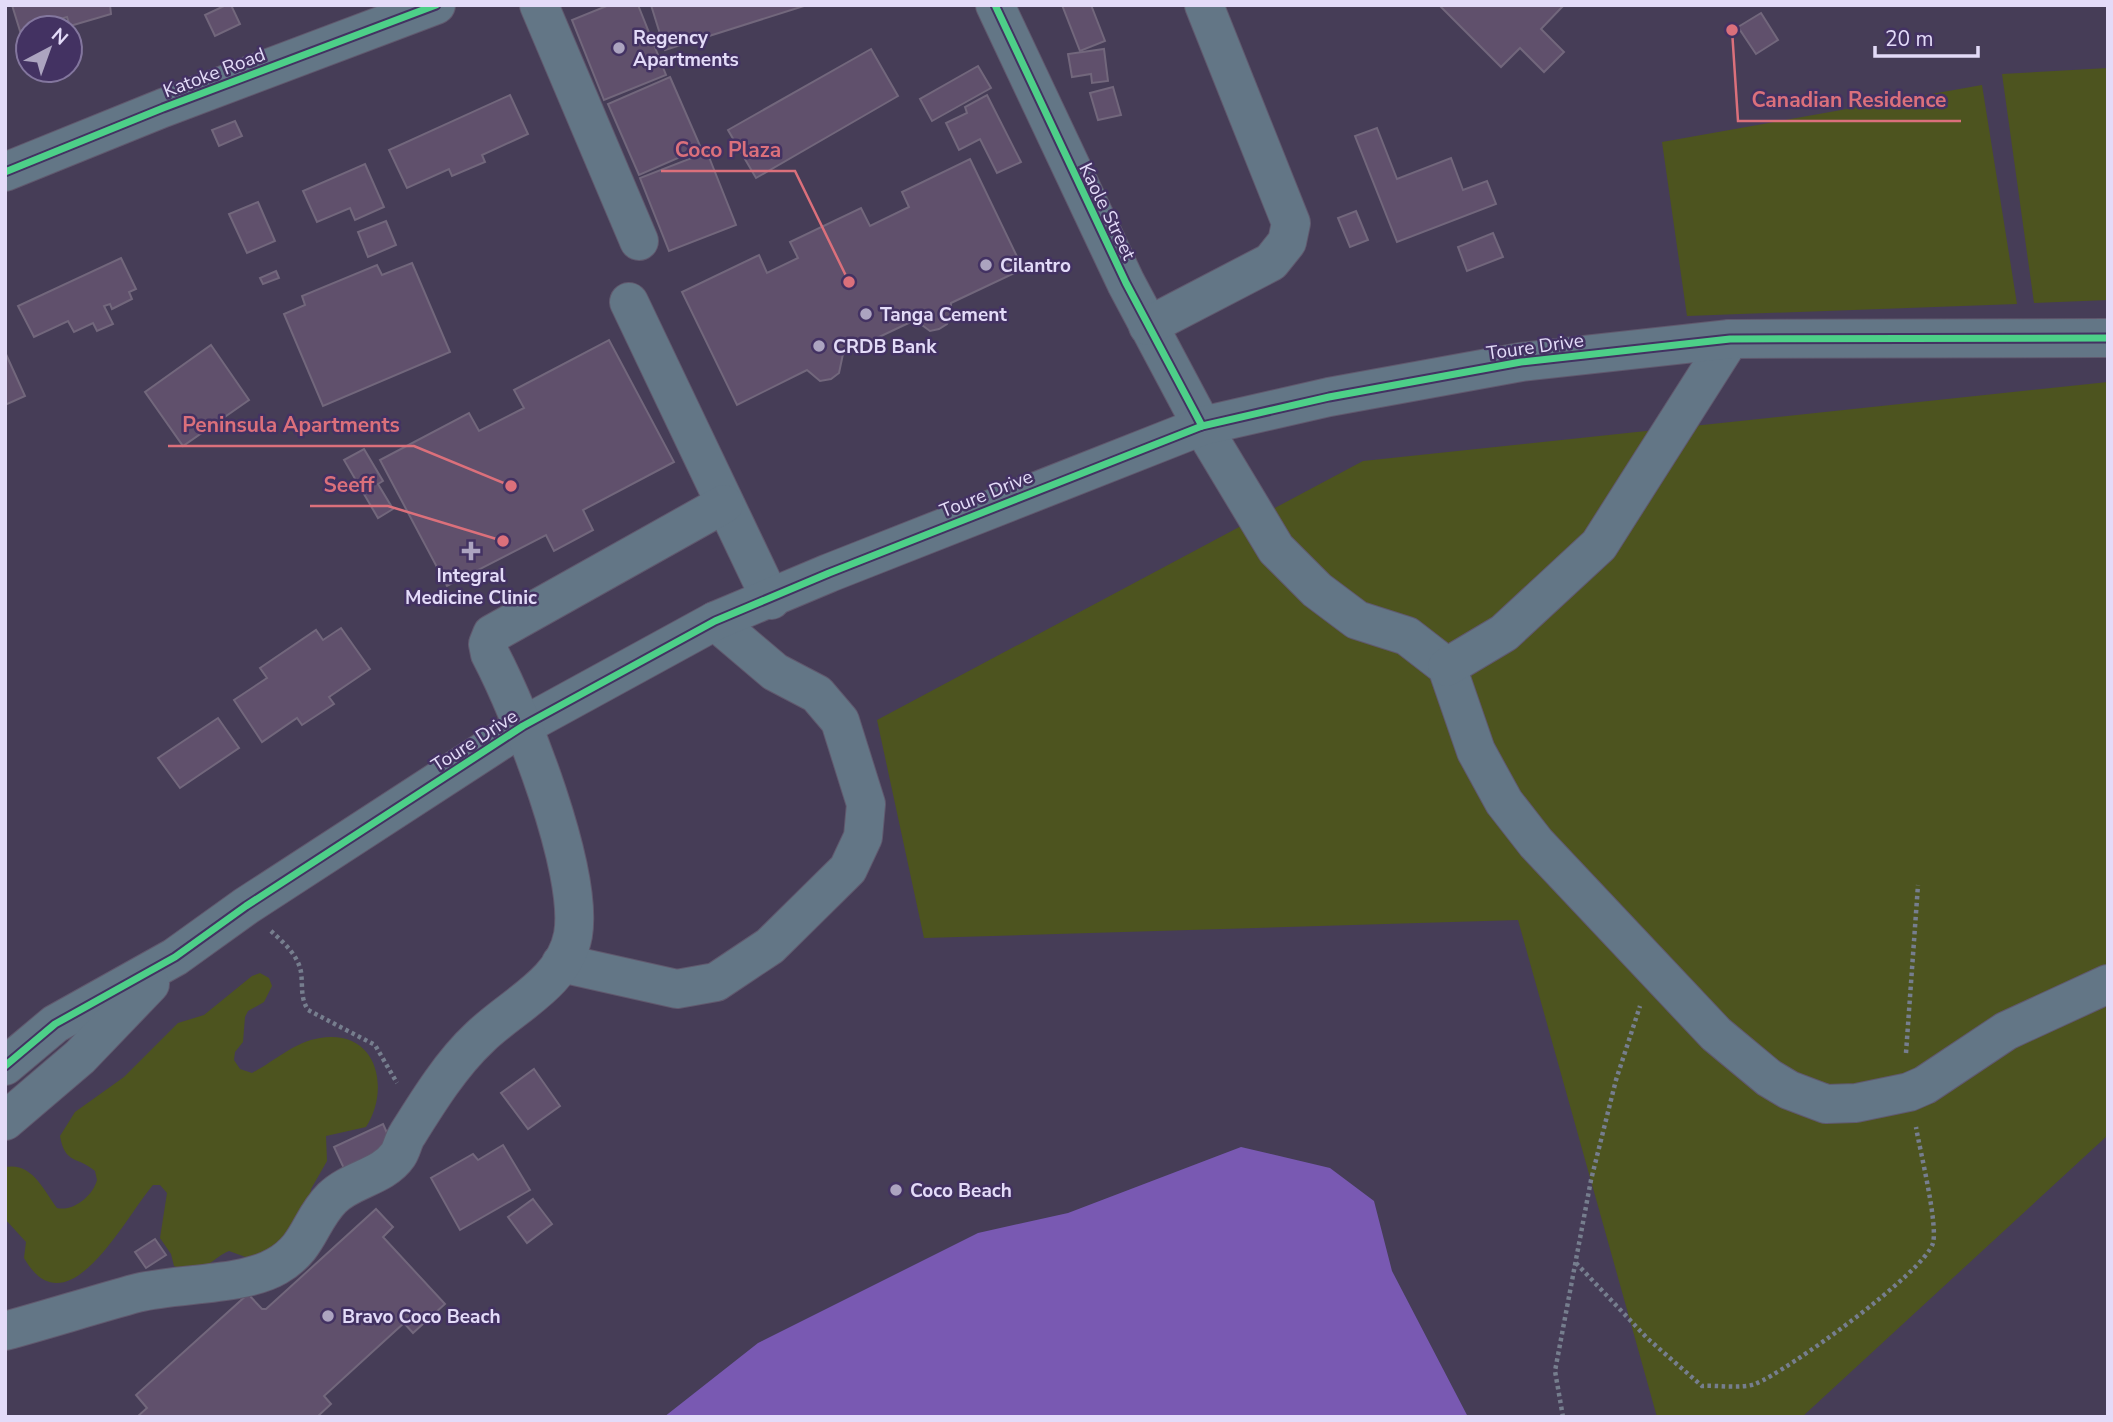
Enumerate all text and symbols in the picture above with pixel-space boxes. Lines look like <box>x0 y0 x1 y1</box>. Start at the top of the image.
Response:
north arrow <box>14 14 84 84</box>
scale bar <box>1875 14 1978 58</box>
text: N <box>46 22 73 51</box>
place label: Regency Apartments <box>633 25 739 73</box>
text: 20 m <box>1885 25 1934 53</box>
marker: Regency Apartments <box>611 40 627 56</box>
street label: Katoke Road <box>160 42 269 104</box>
callout: Canadian Residence <box>1738 79 1961 121</box>
text: Canadian Residence <box>1751 86 1947 114</box>
callout: Coco Plaza <box>661 129 795 171</box>
text: Coco Plaza <box>675 136 781 164</box>
street label: Kaole Street <box>1072 159 1142 265</box>
place label: Cilantro <box>1000 253 1071 279</box>
marker: Cilantro <box>978 257 994 273</box>
place label: Tanga Cement <box>880 302 1007 328</box>
marker: Tanga Cement <box>858 306 874 322</box>
street label: Toure Drive <box>1485 327 1585 367</box>
place label: CRDB Bank <box>833 334 937 360</box>
marker: CRDB Bank <box>811 338 827 354</box>
callout: Peninsula Apartments <box>168 404 414 446</box>
text: Peninsula Apartments <box>182 411 400 439</box>
callout: Seeff <box>310 464 388 506</box>
street label: Toure Drive <box>936 464 1037 524</box>
text: Seeff <box>324 471 375 499</box>
marker: Integral Medicine Clinic <box>461 541 481 561</box>
place label: Integral Medicine Clinic <box>405 563 537 611</box>
street label: Toure Drive <box>426 703 523 778</box>
place label: Coco Beach <box>910 1178 1012 1204</box>
marker: Coco Beach <box>888 1182 904 1198</box>
place label: Bravo Coco Beach <box>342 1304 501 1330</box>
marker: Bravo Coco Beach <box>320 1308 336 1324</box>

